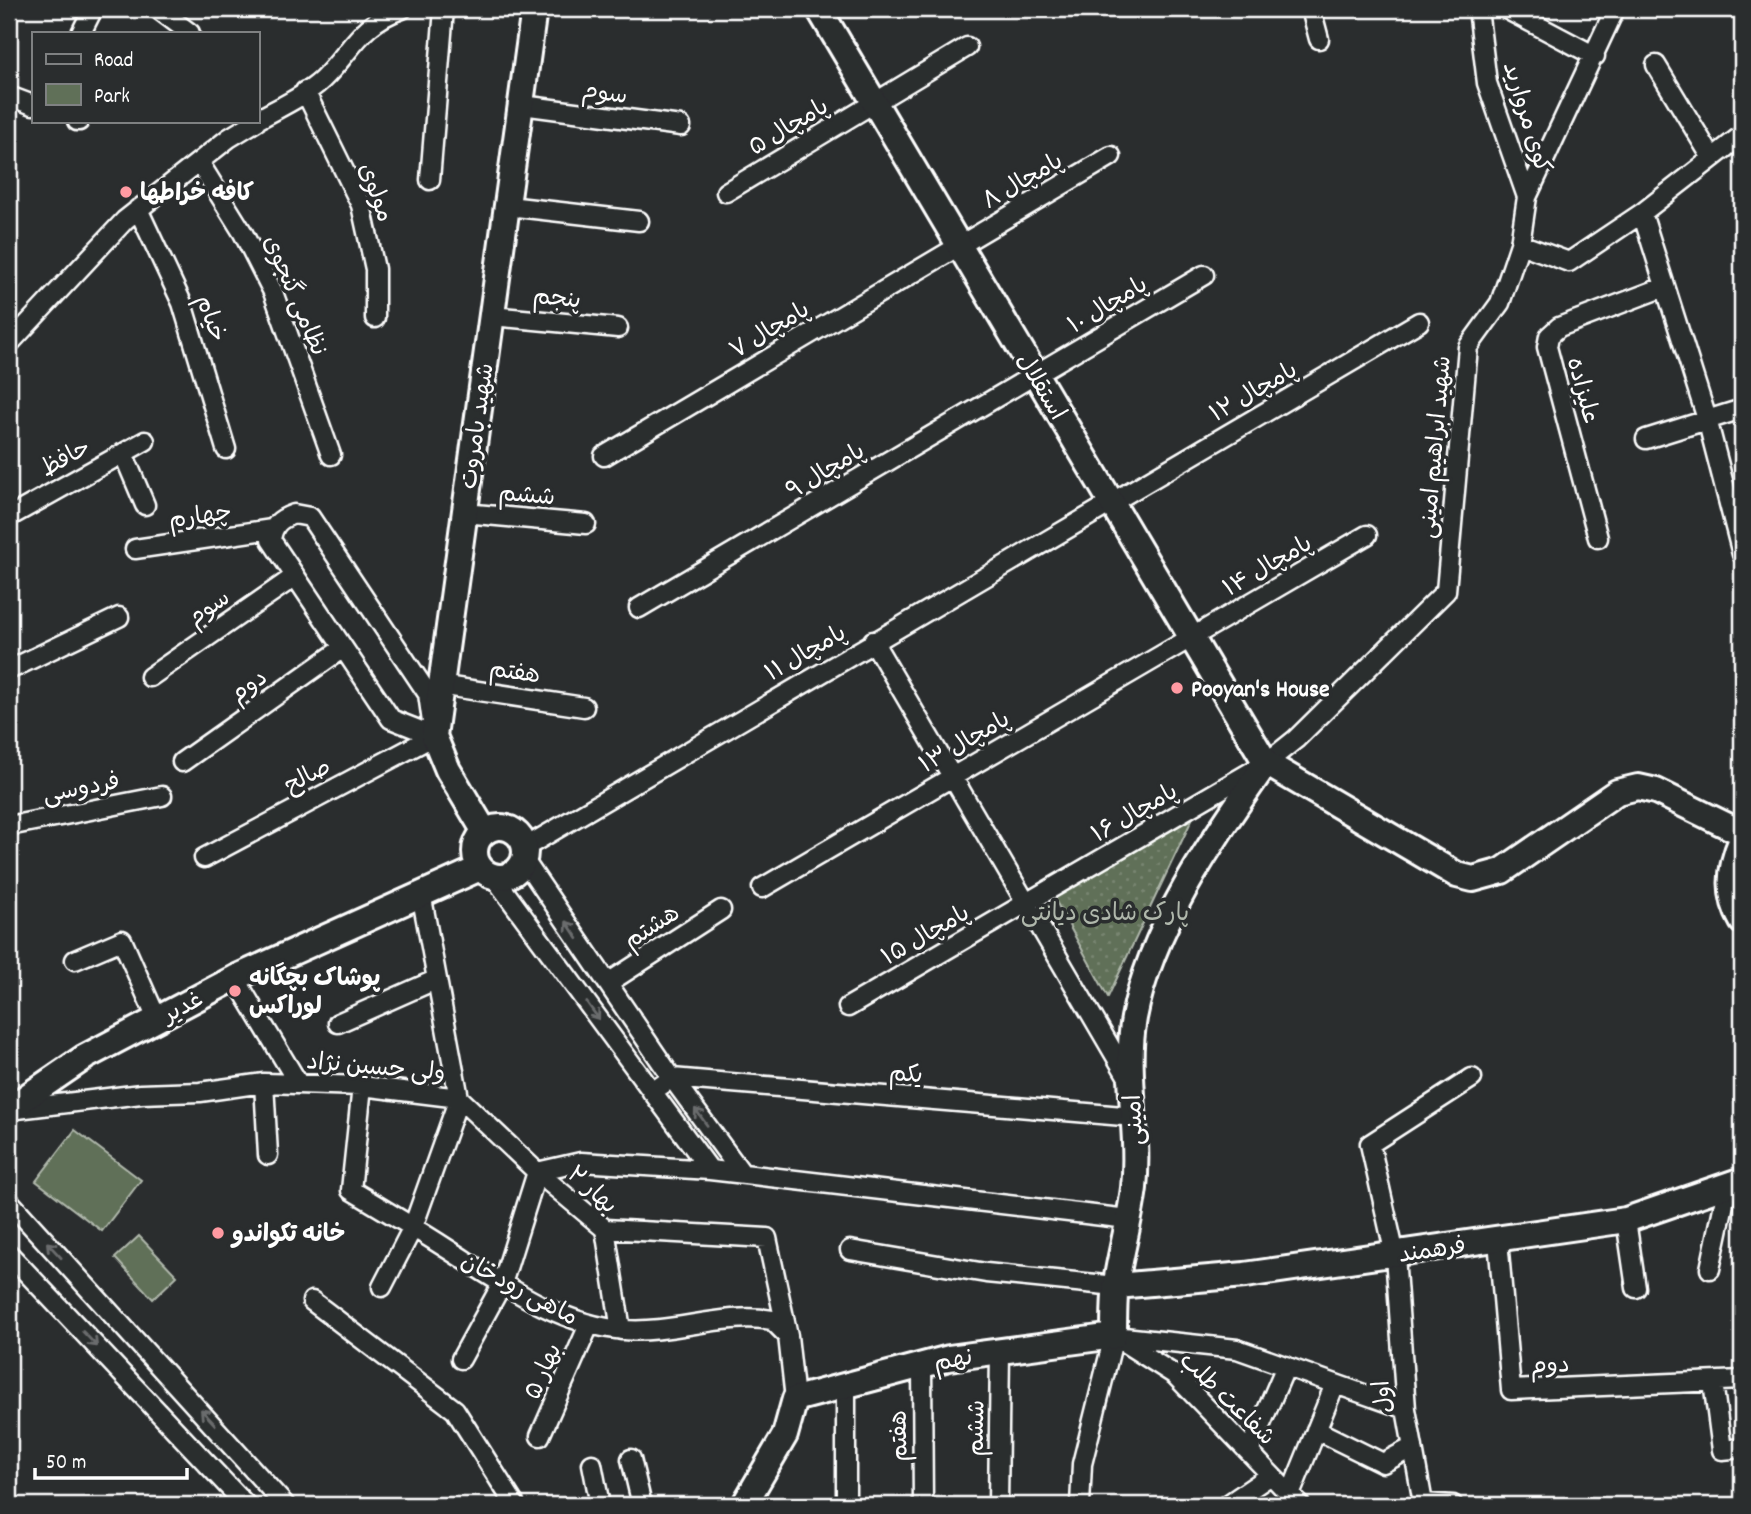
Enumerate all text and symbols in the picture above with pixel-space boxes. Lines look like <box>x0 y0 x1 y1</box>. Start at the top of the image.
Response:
legend <box>32 32 259 122</box>
text: Road <box>94 47 133 77</box>
street label: کوی مروارید <box>1492 58 1558 178</box>
street label: سوم <box>580 75 630 115</box>
text: Park <box>94 83 130 113</box>
street label: پامچال ۵ <box>743 91 836 166</box>
street label: پامچال ۸ <box>977 146 1070 219</box>
street label: مولوی <box>348 159 401 227</box>
place label: کافه خراطها <box>140 178 254 212</box>
marker: کافه خراطها <box>118 184 134 200</box>
street label: نظامی گنجوی <box>253 231 334 362</box>
street label: پامچال ۱۰ <box>1062 269 1155 344</box>
street label: پنجم <box>531 281 582 319</box>
street label: خیام <box>185 291 233 347</box>
street label: پامچال ۷ <box>724 294 817 369</box>
street label: استقلال <box>1006 347 1073 428</box>
street label: شهید ابراهیم امینی <box>1412 354 1462 540</box>
street label: علیزاده <box>1556 354 1606 428</box>
street label: پامچال ۱۲ <box>1204 355 1305 432</box>
street label: شهید بامروت <box>453 361 505 492</box>
street label: حافظ <box>35 432 98 487</box>
street label: پامچال ۹ <box>781 436 872 509</box>
street label: ششم <box>497 478 556 516</box>
street label: چهارم <box>167 497 234 539</box>
street label: پامچال ۱۴ <box>1217 528 1320 607</box>
street label: سوم <box>181 582 238 636</box>
street label: پامچال ۱۱ <box>759 618 854 692</box>
street label: هفتم <box>487 654 542 694</box>
street label: دوم <box>224 662 275 713</box>
place label: Pooyan's House <box>1191 674 1330 708</box>
marker: Pooyan's House <box>1169 680 1185 696</box>
street label: پامچال ۱۳ <box>914 704 1017 783</box>
street label: صالح <box>279 751 338 804</box>
street label: فردوسی <box>40 766 123 814</box>
street label: پامچال ۱۶ <box>1086 776 1185 853</box>
street label: هشتم <box>618 898 687 959</box>
street label: پامچال ۱۵ <box>876 898 977 976</box>
park label: پارک شادی دیانتی <box>1021 898 1189 932</box>
one-way arrow <box>565 921 579 940</box>
place label: پوشاک بچگانه لوراکس <box>249 962 380 1025</box>
marker: پوشاک بچگانه لوراکس <box>227 983 243 999</box>
street label: غدیر <box>155 984 210 1034</box>
one-way arrow <box>586 1001 600 1020</box>
street label: ولی حسین نژاد <box>305 1046 447 1092</box>
street label: یکم <box>887 1058 924 1094</box>
street label: امینی <box>1118 1093 1154 1146</box>
one-way arrow <box>694 1108 708 1127</box>
street label: بهار ۲ <box>558 1159 624 1223</box>
place label: خانه تکواندو <box>230 1219 345 1253</box>
marker: خانه تکواندو <box>210 1225 226 1241</box>
street label: فرهمند <box>1397 1230 1468 1274</box>
one-way arrow <box>46 1241 62 1259</box>
street label: ماهی رودخان <box>454 1245 583 1336</box>
one-way arrow <box>81 1330 98 1347</box>
street label: بهار ۵ <box>517 1339 572 1406</box>
street label: نهم <box>931 1342 976 1382</box>
street label: شفاعت طلب <box>1170 1345 1282 1455</box>
street label: دوم <box>1530 1349 1570 1385</box>
street label: اول <box>1366 1378 1404 1415</box>
street label: ششم <box>961 1399 995 1457</box>
one-way arrow <box>200 1408 216 1426</box>
street label: هفتم <box>884 1410 918 1462</box>
scale bar <box>35 1437 187 1481</box>
text: 50 m <box>46 1449 86 1479</box>

